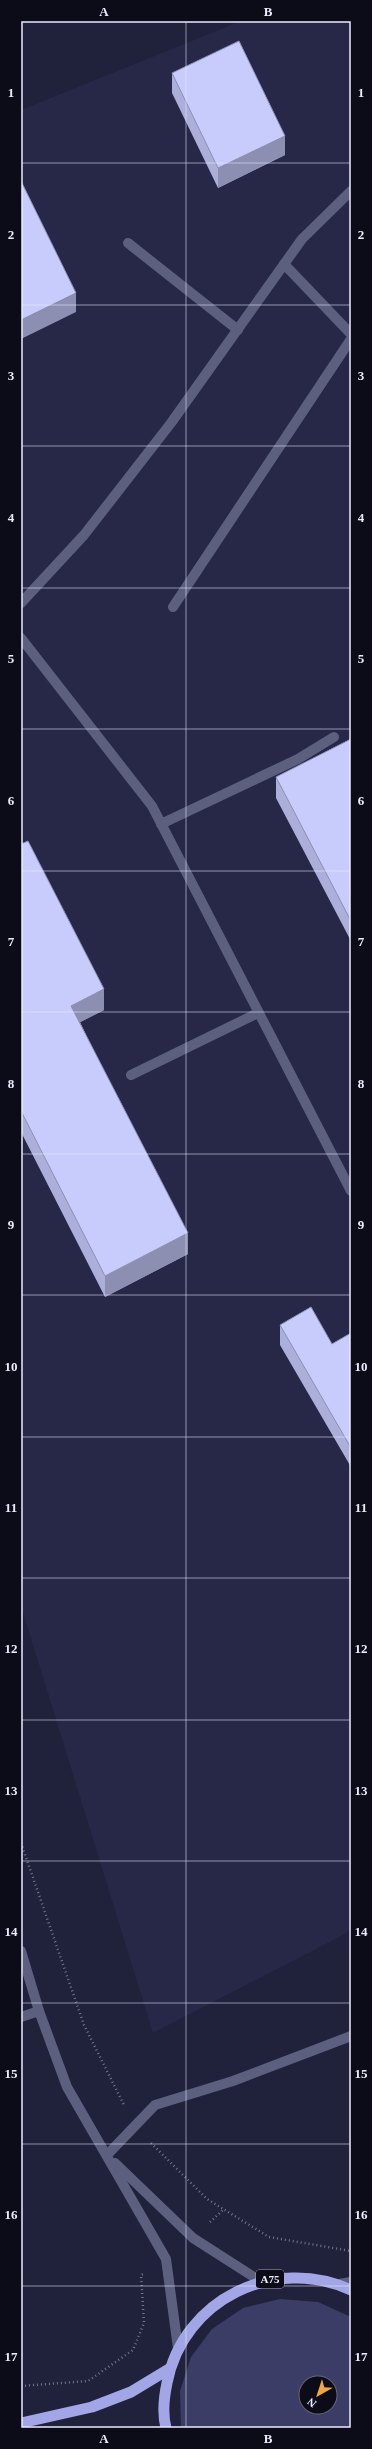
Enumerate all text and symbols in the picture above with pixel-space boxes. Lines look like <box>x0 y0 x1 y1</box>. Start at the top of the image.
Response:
text: A <box>99 4 109 19</box>
text: B <box>264 4 273 19</box>
text: 1 <box>8 85 14 100</box>
text: 1 <box>358 85 364 100</box>
text: 2 <box>8 227 14 242</box>
text: 2 <box>358 227 364 242</box>
text: 3 <box>8 368 15 383</box>
text: 3 <box>358 368 365 383</box>
text: 4 <box>8 510 15 525</box>
text: 4 <box>358 510 365 525</box>
text: 5 <box>8 651 15 666</box>
text: 5 <box>358 651 365 666</box>
text: 6 <box>8 793 15 808</box>
text: 6 <box>358 793 365 808</box>
text: 7 <box>8 934 15 949</box>
text: 7 <box>358 934 365 949</box>
text: 8 <box>8 1076 15 1091</box>
text: 8 <box>358 1076 365 1091</box>
text: 9 <box>8 1217 15 1232</box>
text: 9 <box>358 1217 365 1232</box>
text: 10 <box>5 1359 18 1374</box>
text: 10 <box>355 1359 368 1374</box>
text: 11 <box>5 1500 17 1515</box>
text: 11 <box>355 1500 367 1515</box>
text: 12 <box>5 1641 18 1656</box>
text: 12 <box>355 1641 368 1656</box>
text: 13 <box>5 1783 18 1798</box>
text: 13 <box>355 1783 368 1798</box>
text: 14 <box>5 1924 18 1939</box>
text: 14 <box>355 1924 368 1939</box>
text: 15 <box>5 2066 18 2081</box>
text: 15 <box>355 2066 368 2081</box>
text: 16 <box>5 2207 18 2222</box>
text: 16 <box>355 2207 368 2222</box>
road number: A75 <box>256 2270 284 2288</box>
text: 17 <box>5 2349 18 2364</box>
text: 17 <box>355 2349 368 2364</box>
north arrow <box>298 2375 338 2415</box>
text: N <box>305 2396 319 2410</box>
text: A <box>99 2431 109 2446</box>
text: B <box>264 2431 273 2446</box>

